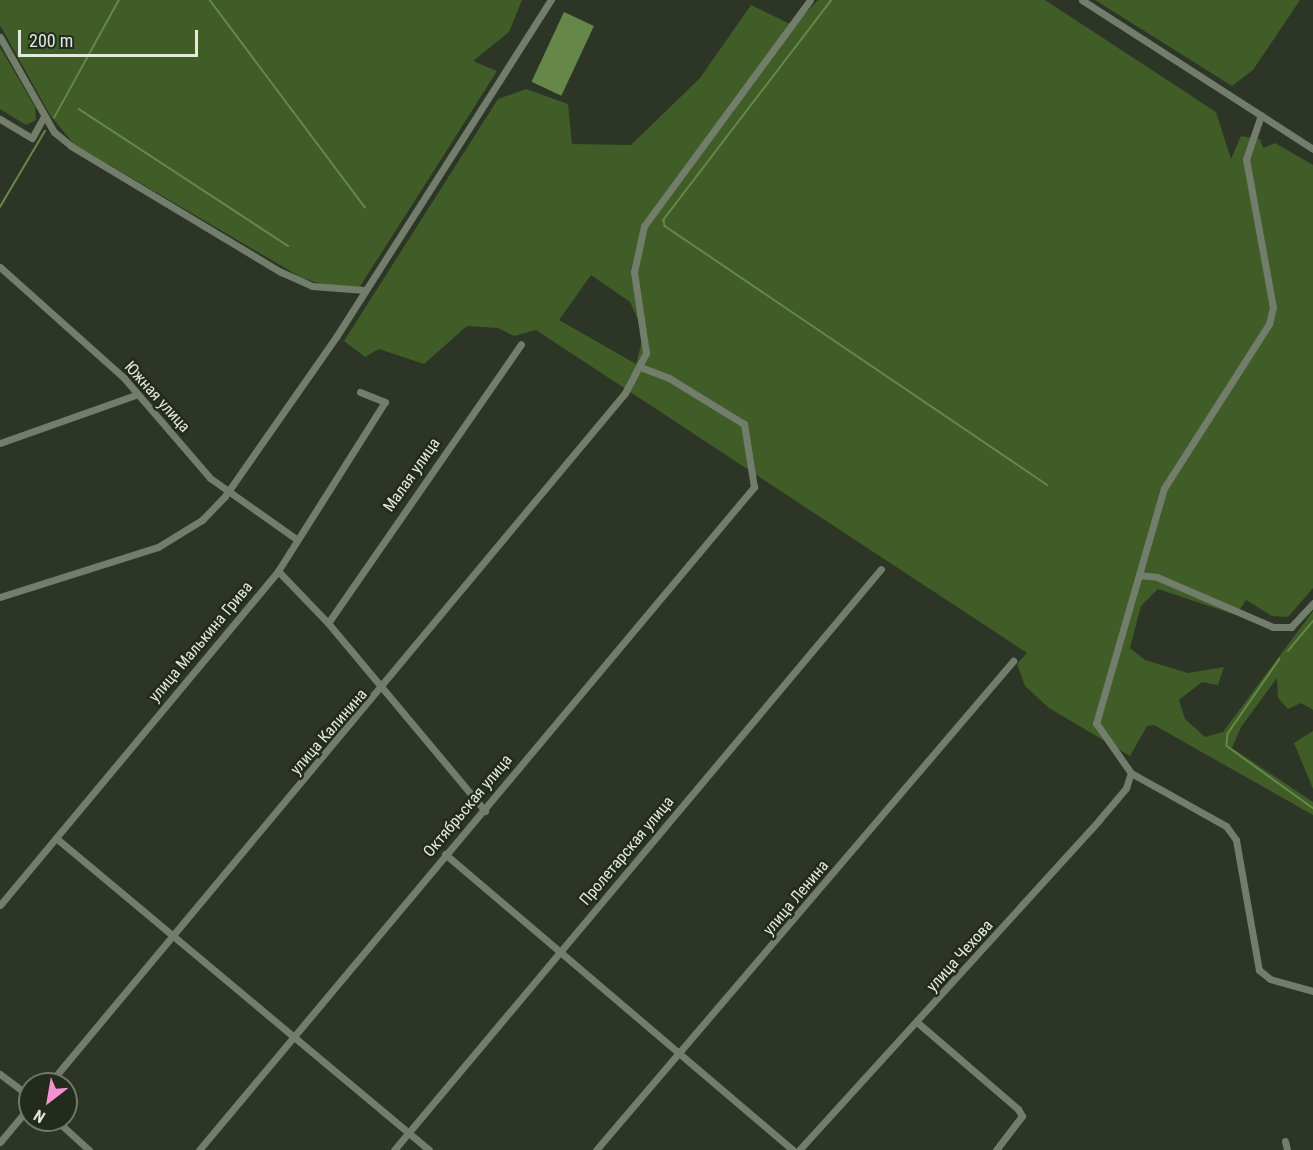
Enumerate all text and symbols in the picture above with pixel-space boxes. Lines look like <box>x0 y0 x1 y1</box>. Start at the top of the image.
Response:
scale bar <box>21 18 201 56</box>
text: 200 m <box>29 30 73 51</box>
street label: Южная улица <box>120 358 194 436</box>
street label: Малая улица <box>380 434 444 516</box>
street label: улица Малькина Грива <box>145 578 257 706</box>
street label: улица Калинина <box>287 685 371 779</box>
street label: Октябрьская улица <box>420 751 516 861</box>
street label: Пролетарская улица <box>576 793 678 909</box>
street label: улица Ленина <box>759 857 833 939</box>
street label: улица Чехова <box>923 916 997 996</box>
north arrow <box>18 1072 78 1132</box>
text: N <box>30 1105 49 1127</box>

